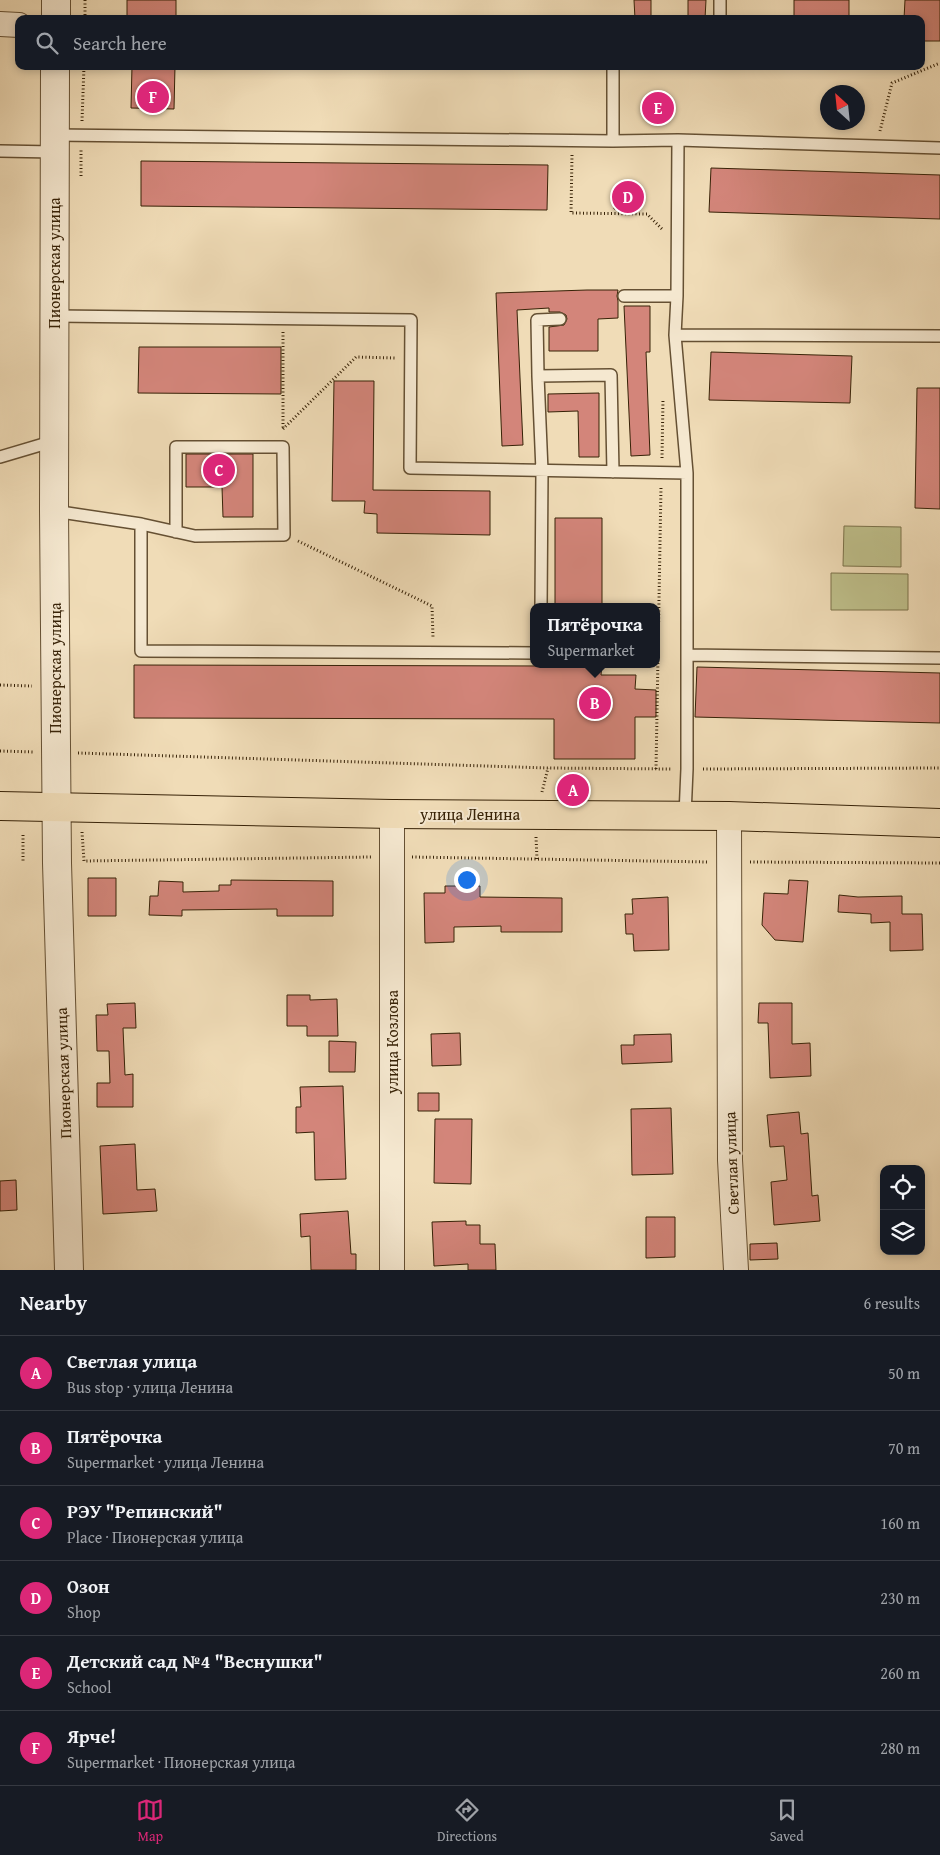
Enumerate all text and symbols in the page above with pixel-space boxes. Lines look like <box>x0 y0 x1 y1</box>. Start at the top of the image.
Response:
search box <box>15 15 925 70</box>
icon: search <box>33 29 61 57</box>
text: Search here <box>73 29 167 57</box>
pin: F <box>137 78 169 116</box>
north arrow <box>820 85 865 130</box>
pin: E <box>642 89 674 127</box>
pin: D <box>612 178 644 216</box>
street label: Пионерская улица <box>42 197 66 329</box>
pin: C <box>203 451 235 489</box>
street label: Пионерская улица <box>43 602 67 734</box>
popup <box>530 603 660 668</box>
text: Пятёрочка <box>547 610 643 638</box>
text: Supermarket <box>547 638 635 662</box>
pin: B <box>579 684 611 722</box>
pin: A <box>557 771 589 809</box>
street label: улица Ленина <box>419 802 520 826</box>
your location <box>454 867 480 893</box>
street label: улица Козлова <box>380 990 404 1095</box>
street label: Пионерская улица <box>49 1007 77 1139</box>
street label: Светлая улица <box>717 1111 745 1215</box>
map controls <box>880 1165 925 1255</box>
button: locate <box>880 1165 925 1210</box>
button: layers <box>880 1210 925 1255</box>
text: Nearby <box>20 1287 87 1318</box>
text: 6 results <box>863 1291 920 1315</box>
text: Светлая улица <box>67 1347 197 1375</box>
text: A <box>31 1361 41 1385</box>
text: 50 m <box>888 1361 920 1385</box>
text: Bus stop · улица Ленина <box>67 1375 233 1399</box>
text: Пятёрочка <box>67 1422 162 1450</box>
text: B <box>31 1436 41 1460</box>
text: 70 m <box>888 1436 920 1460</box>
text: Supermarket · улица Ленина <box>67 1450 264 1474</box>
text: РЭУ "Репинский" <box>67 1497 223 1525</box>
text: C <box>31 1511 41 1535</box>
text: 160 m <box>880 1511 920 1535</box>
text: Place · Пионерская улица <box>67 1525 243 1549</box>
text: Озон <box>67 1572 110 1600</box>
text: D <box>31 1586 41 1610</box>
text: 230 m <box>880 1586 920 1610</box>
text: Shop <box>67 1600 101 1624</box>
text: Детский сад №4 "Веснушки" <box>67 1647 323 1675</box>
text: E <box>32 1661 40 1685</box>
text: 260 m <box>880 1661 920 1685</box>
text: School <box>67 1675 111 1699</box>
text: Ярче! <box>67 1722 116 1750</box>
text: F <box>32 1736 40 1760</box>
text: 280 m <box>880 1736 920 1760</box>
text: Supermarket · Пионерская улица <box>67 1750 295 1774</box>
tab: Map <box>136 1796 164 1846</box>
tab: Directions <box>437 1796 497 1846</box>
tab: Saved <box>770 1796 804 1846</box>

